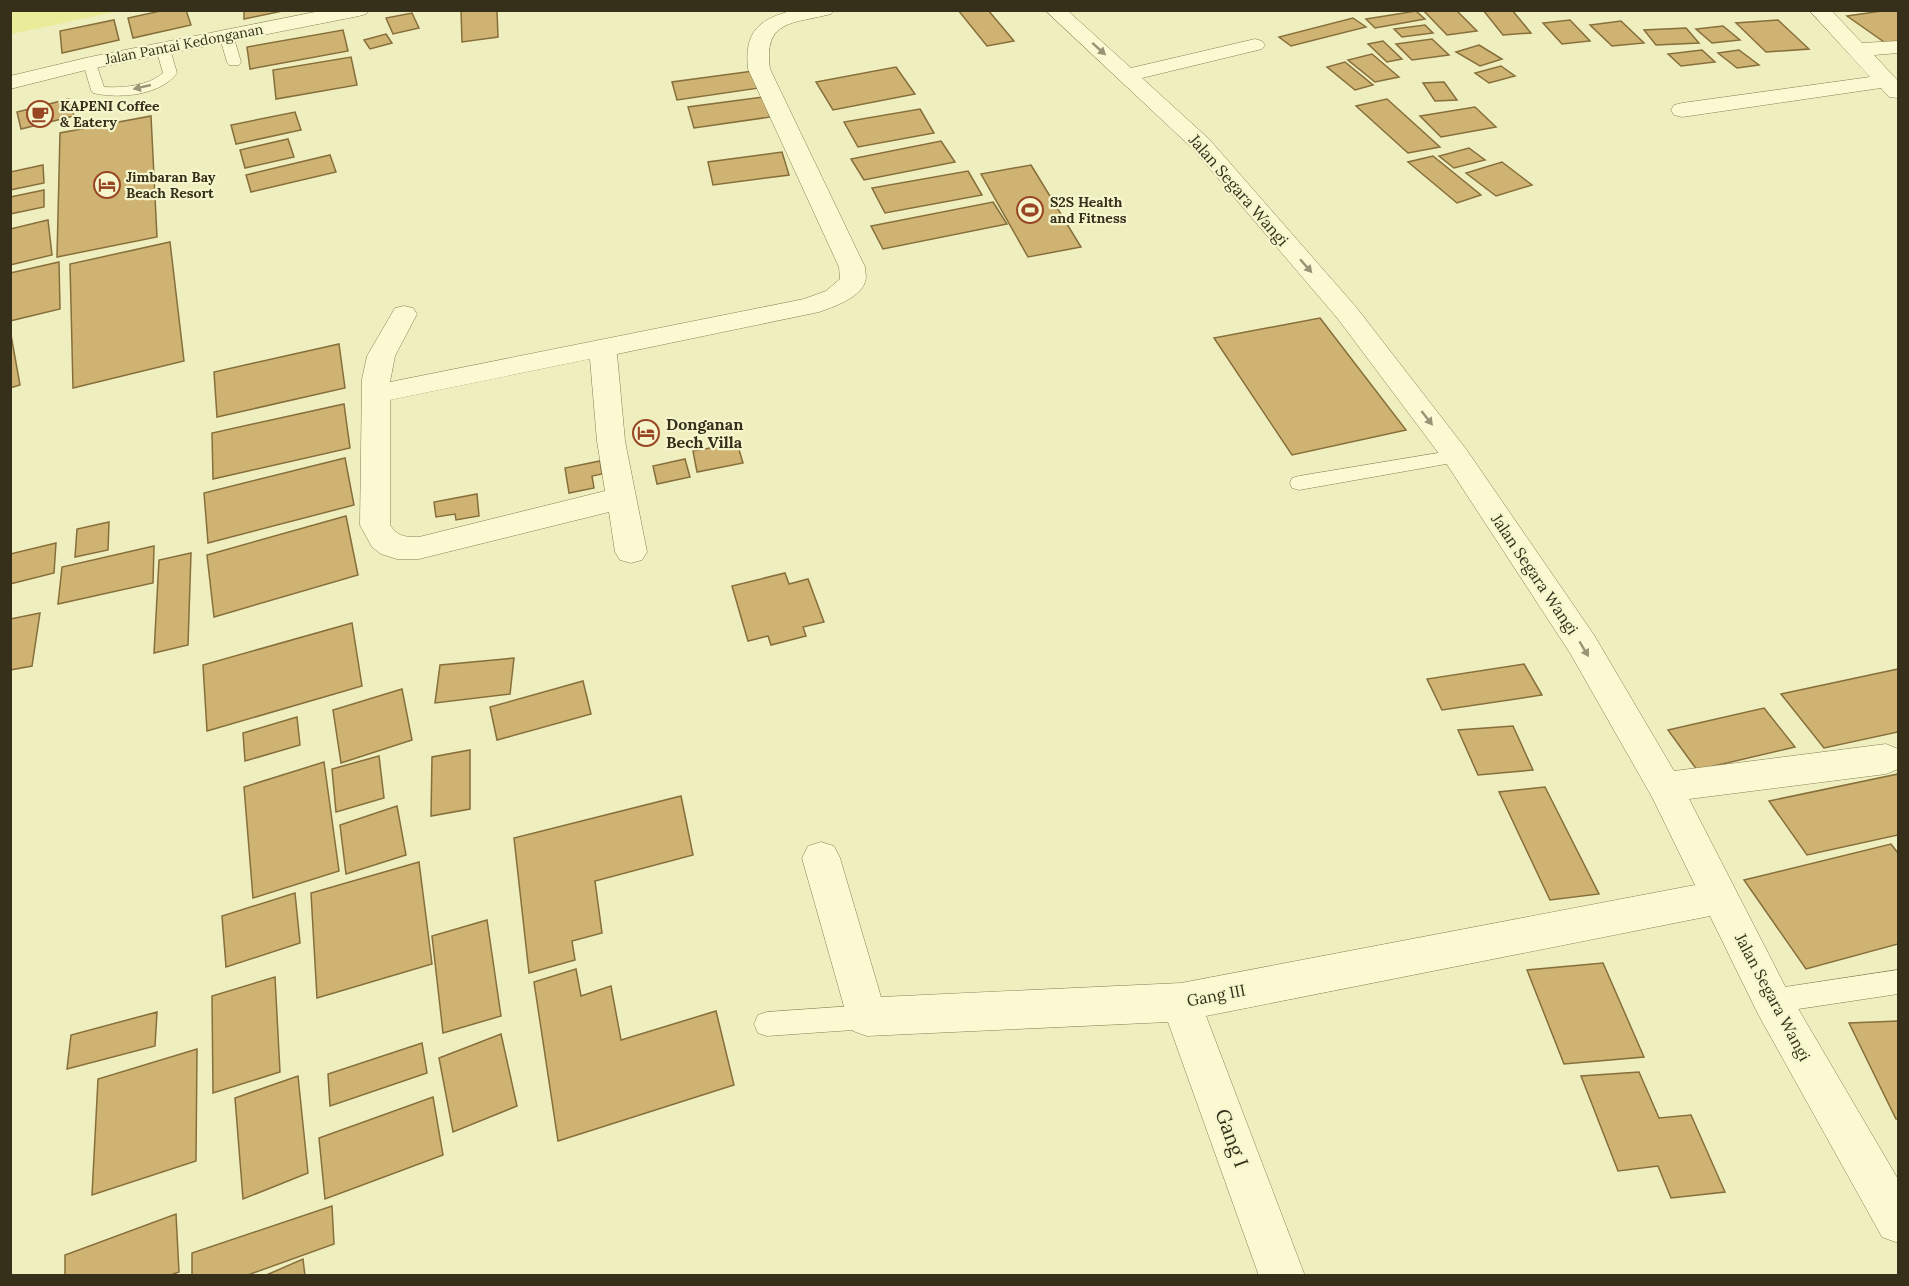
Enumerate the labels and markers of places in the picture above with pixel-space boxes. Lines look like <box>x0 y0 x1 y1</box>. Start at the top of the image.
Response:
place label: KAPENI Coffee & Eatery <box>60 97 160 131</box>
cafe icon: KAPENI Coffee & Eatery <box>25 99 55 129</box>
place label: Jimbaran Bay Beach Resort <box>126 168 216 202</box>
hotel icon: Jimbaran Bay Beach Resort <box>92 170 122 200</box>
place label: S2S Health and Fitness <box>1050 193 1127 227</box>
sports icon: S2S Health and Fitness <box>1015 195 1045 225</box>
place label: Donganan Bech Villa <box>666 414 743 452</box>
hotel icon: Donganan Bech Villa <box>631 418 661 448</box>

